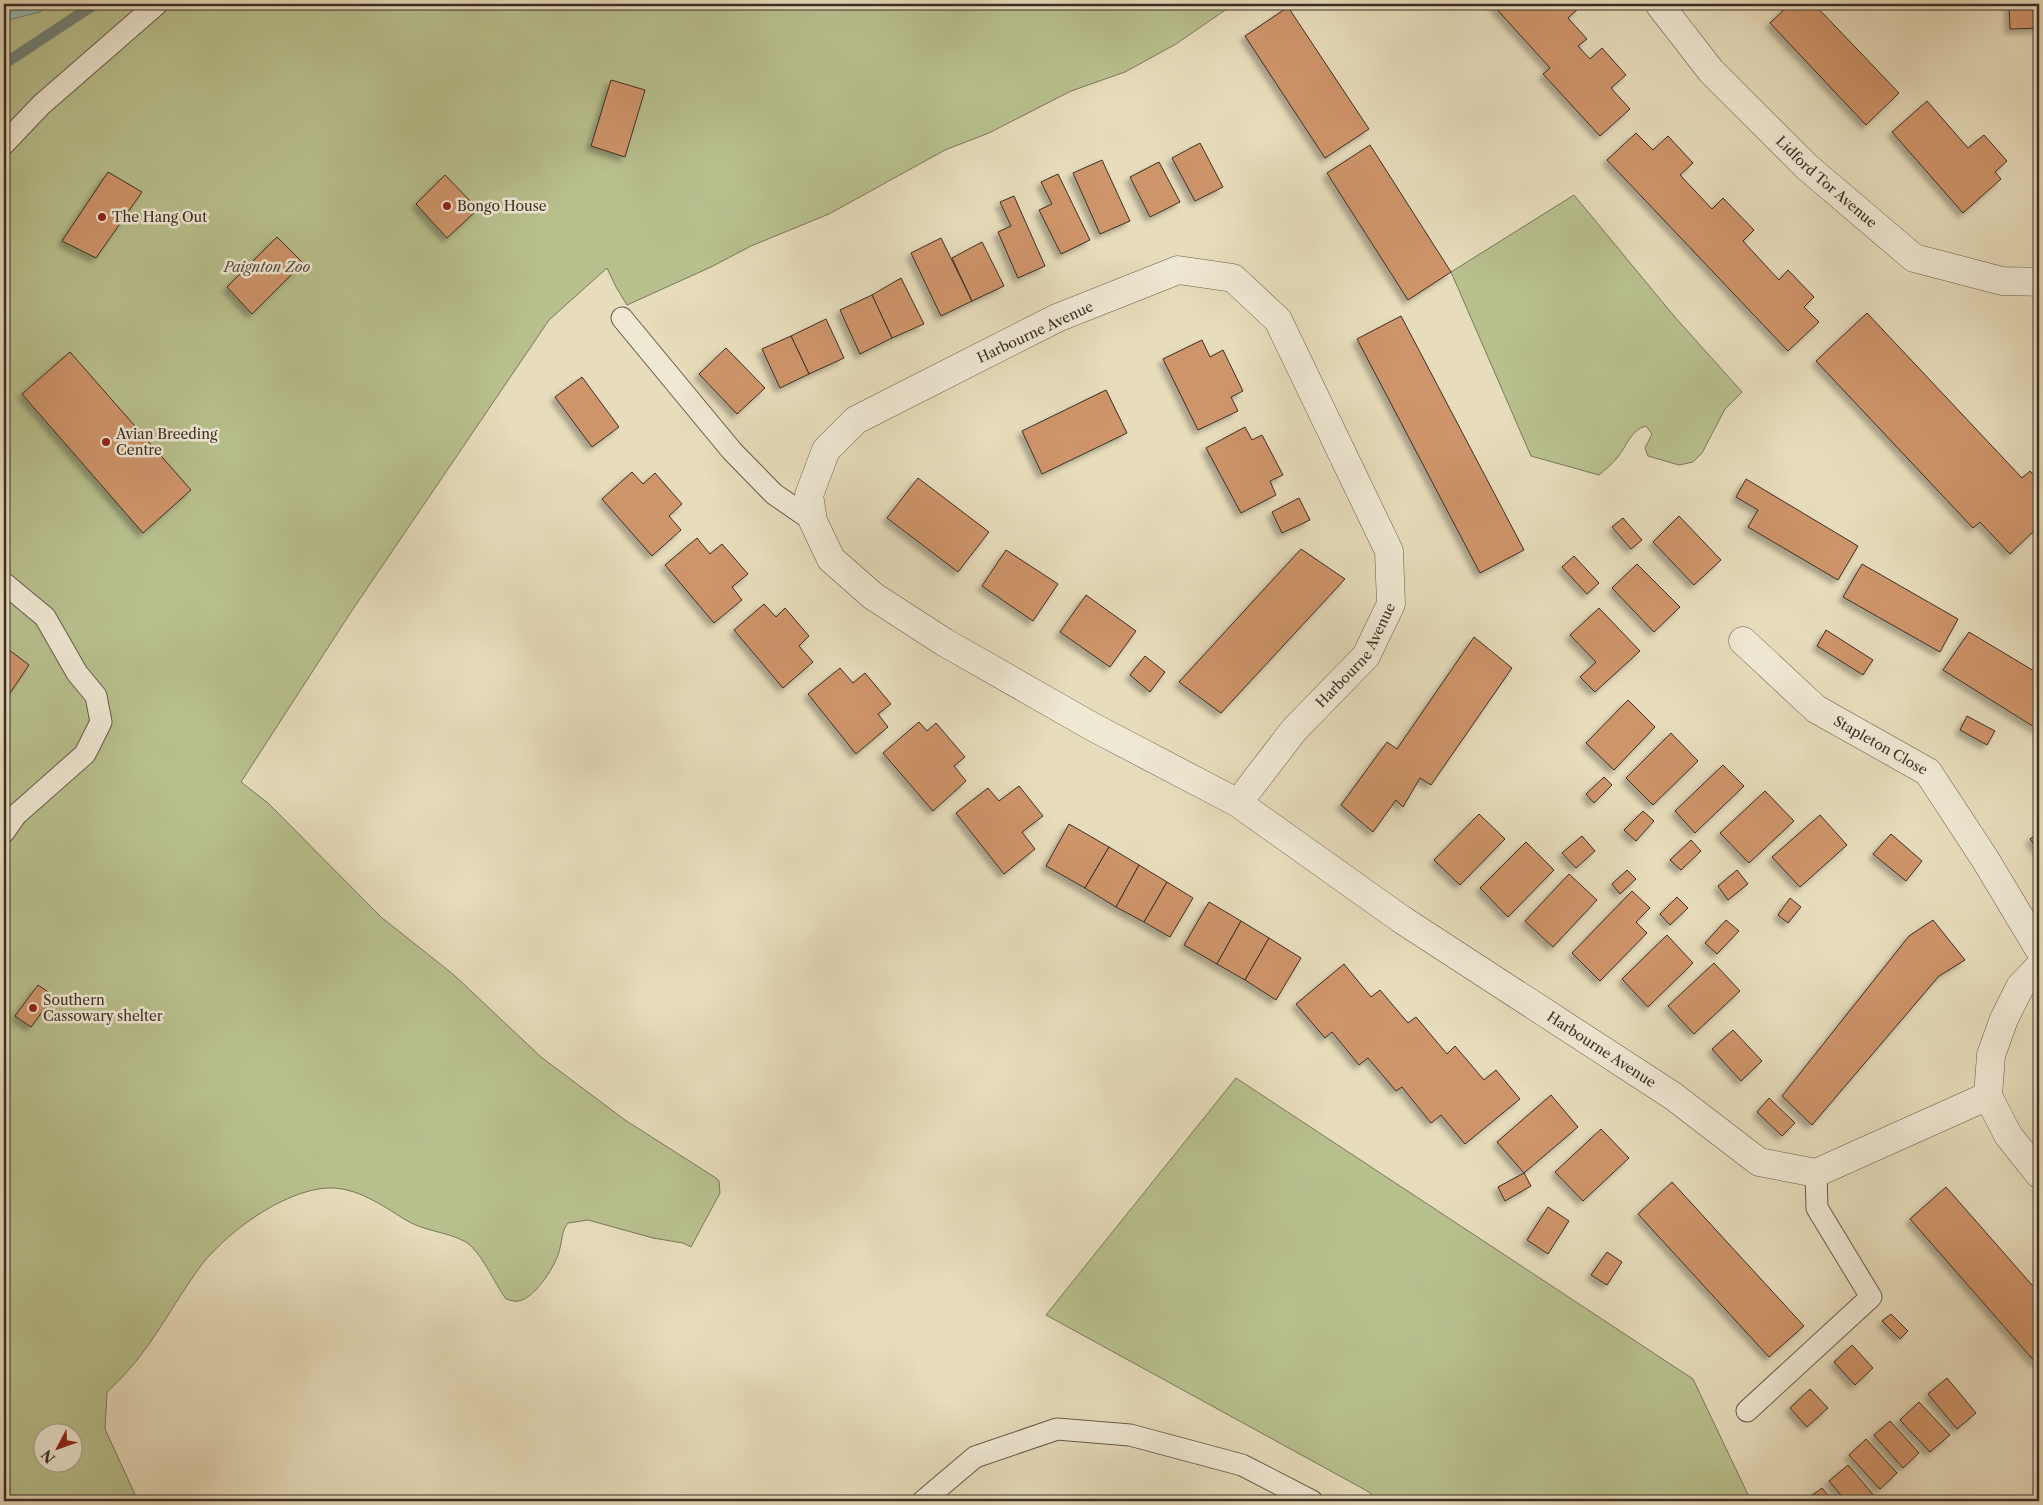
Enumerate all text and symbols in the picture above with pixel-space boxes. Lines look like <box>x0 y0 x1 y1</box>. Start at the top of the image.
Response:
street label: Lidford Tor Avenue <box>1772 132 1881 232</box>
place label: Bongo House <box>457 197 547 215</box>
marker: Bongo House <box>441 200 453 212</box>
place label: The Hang Out <box>112 208 207 226</box>
marker: The Hang Out <box>96 211 108 223</box>
park label: Paignton Zoo <box>223 258 310 276</box>
street label: Harbourne Avenue <box>974 297 1096 367</box>
place label: Avian Breeding Centre <box>115 425 218 459</box>
marker: Avian Breeding Centre <box>100 436 112 448</box>
street label: Harbourne Avenue <box>1312 600 1399 711</box>
street label: Stapleton Close <box>1831 712 1931 779</box>
place label: Southern Cassowary shelter <box>43 991 163 1025</box>
marker: Southern Cassowary shelter <box>27 1002 39 1014</box>
street label: Harbourne Avenue <box>1544 1007 1660 1092</box>
north arrow <box>32 1422 82 1472</box>
text: N <box>37 1446 59 1467</box>

